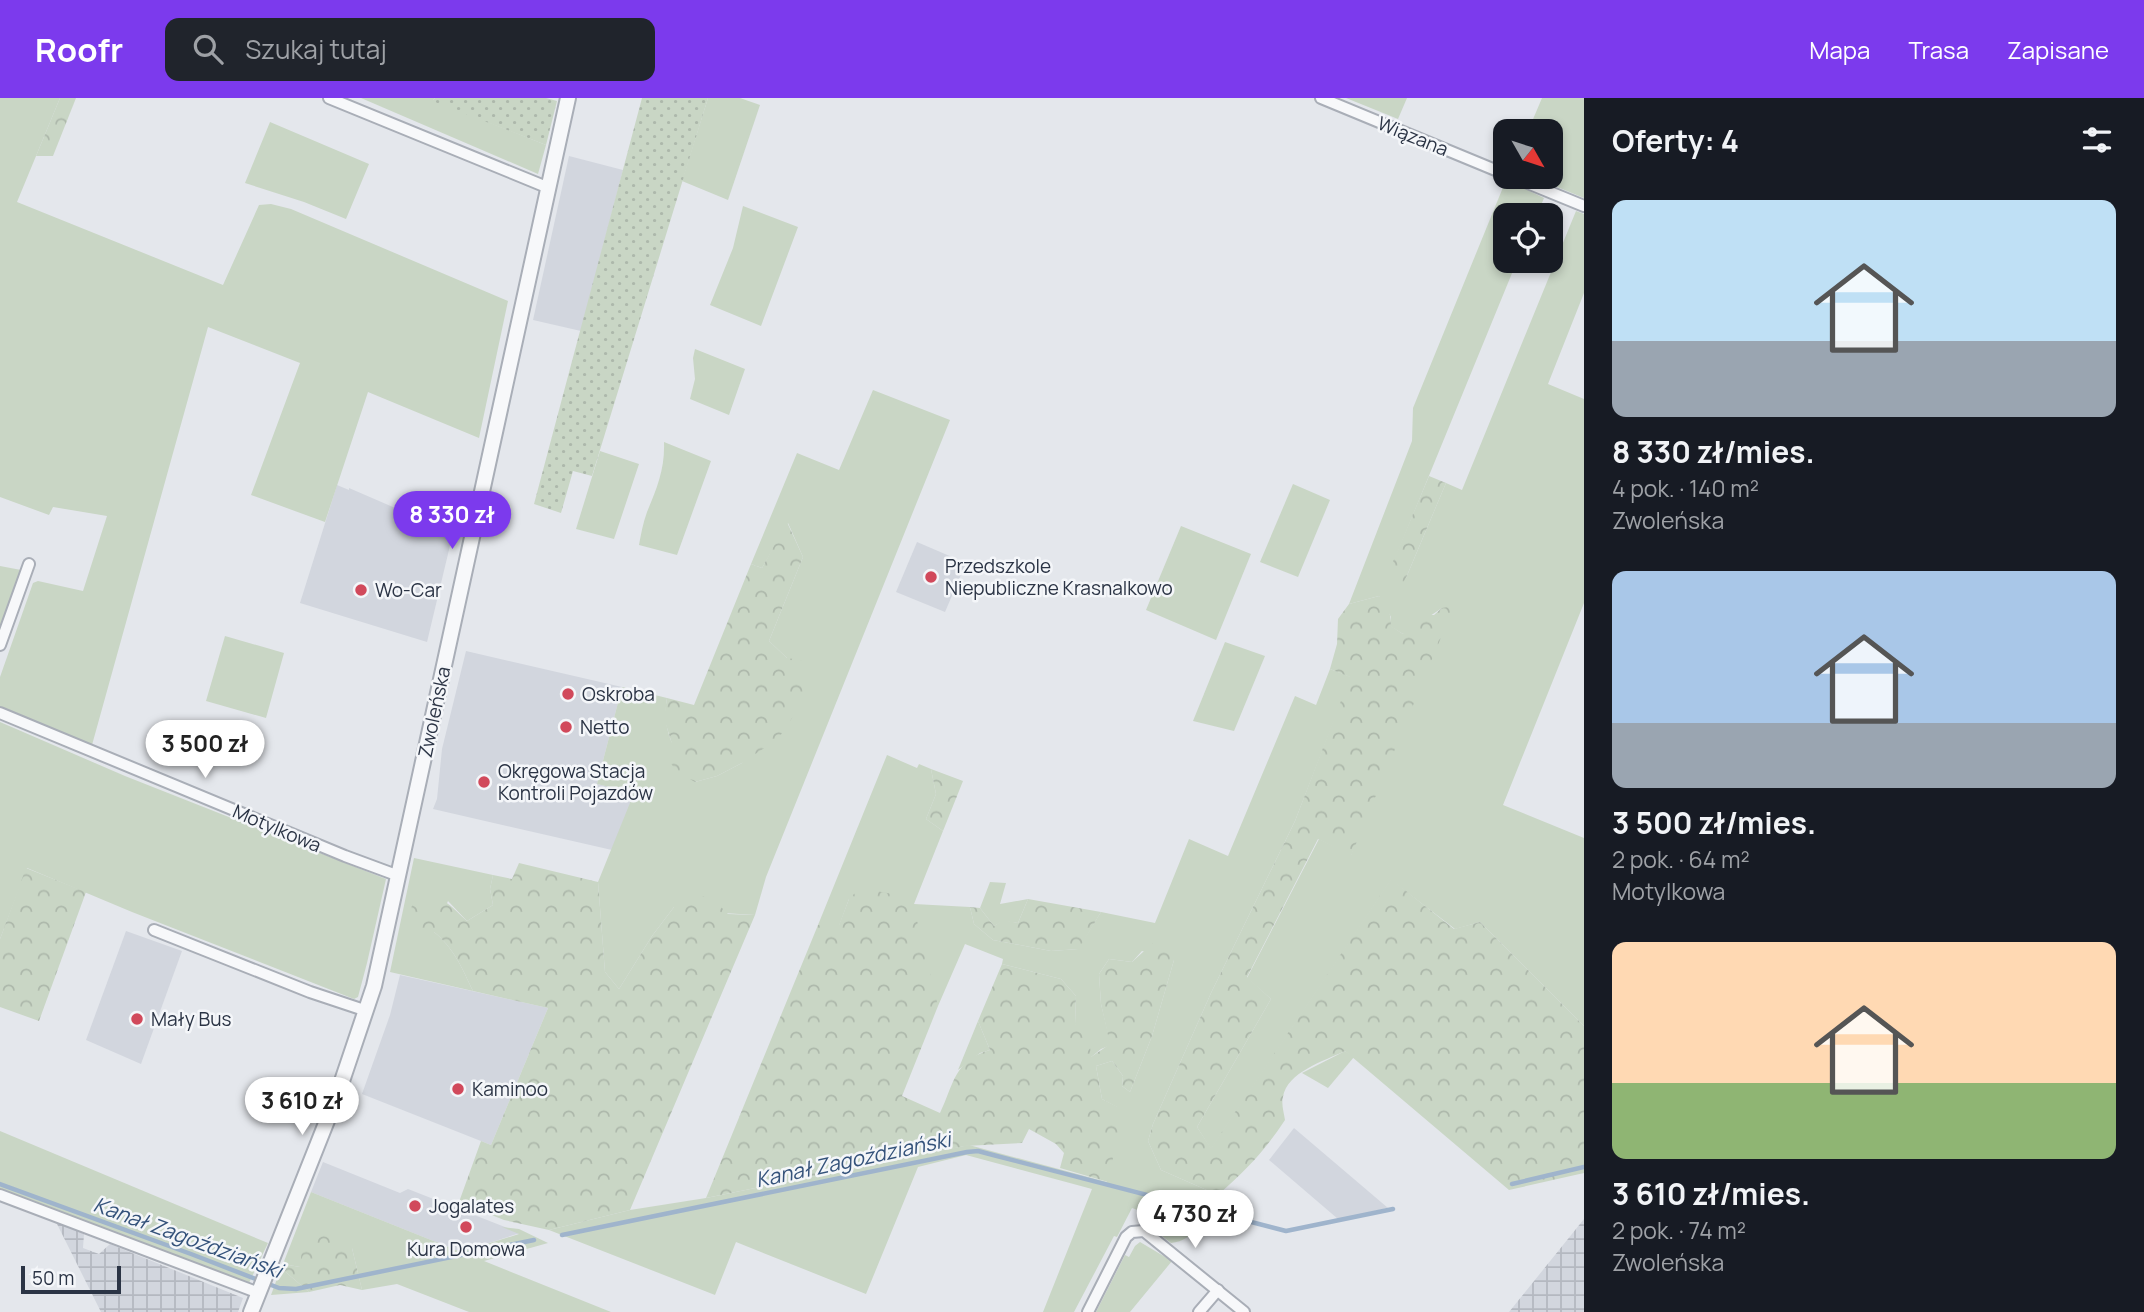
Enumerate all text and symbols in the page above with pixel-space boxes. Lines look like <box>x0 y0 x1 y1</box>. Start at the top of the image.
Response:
search box <box>165 18 655 81</box>
text: Roofr <box>35 27 123 72</box>
icon: search <box>189 30 227 68</box>
text: Szukaj tutaj <box>245 31 387 67</box>
text: Mapa <box>1809 33 1870 66</box>
text: Trasa <box>1908 33 1969 66</box>
text: Zapisane <box>2007 33 2109 66</box>
street label: Wiązana <box>1374 110 1452 162</box>
north arrow <box>1493 119 1563 189</box>
map controls <box>1493 119 1563 273</box>
text: Oferty: 4 <box>1612 120 1739 161</box>
icon: filters <box>2078 121 2116 159</box>
button: locate <box>1493 203 1563 273</box>
icon: home <box>1801 245 1927 371</box>
text: 8 330 zł/mies. <box>1612 431 1815 472</box>
text: 4 pok. · 140 m² <box>1612 472 1759 504</box>
pin: 8 330 zł <box>380 491 524 551</box>
text: 8 330 zł <box>409 498 495 530</box>
text: Zwoleńska <box>1612 504 1724 536</box>
place label: Przedszkole Niepubliczne Krasnalkowo <box>945 553 1173 601</box>
marker: Przedszkole Niepubliczne Krasnalkowo <box>923 569 939 585</box>
place label: Wo-Car <box>375 577 442 603</box>
marker: Wo-Car <box>353 582 369 598</box>
icon: home <box>1801 616 1927 742</box>
street label: Zwoleńska <box>412 664 456 760</box>
place label: Oskroba <box>582 681 655 707</box>
marker: Oskroba <box>560 686 576 702</box>
place label: Netto <box>580 714 629 740</box>
marker: Netto <box>558 719 574 735</box>
pin: 3 500 zł <box>133 720 277 780</box>
text: 3 500 zł <box>162 727 248 759</box>
place label: Okręgowa Stacja Kontroli Pojazdów <box>498 758 654 806</box>
marker: Okręgowa Stacja Kontroli Pojazdów <box>476 774 492 790</box>
street label: Motylkowa <box>229 798 325 858</box>
text: 3 500 zł/mies. <box>1612 802 1816 843</box>
text: 2 pok. · 64 m² <box>1612 843 1750 875</box>
text: Motylkowa <box>1612 875 1725 907</box>
icon: home <box>1801 987 1927 1113</box>
place label: Mały Bus <box>151 1006 231 1032</box>
marker: Mały Bus <box>129 1011 145 1027</box>
place label: Kaminoo <box>472 1076 548 1102</box>
pin: 3 610 zł <box>230 1077 374 1137</box>
marker: Kaminoo <box>450 1081 466 1097</box>
text: 3 610 zł <box>261 1084 343 1116</box>
water label: Kanał Zagoździański <box>753 1124 956 1193</box>
text: 3 610 zł/mies. <box>1612 1173 1810 1214</box>
water label: Kanał Zagoździański <box>90 1190 289 1285</box>
pin: 4 730 zł <box>1123 1190 1267 1250</box>
place label: Jogalates <box>429 1193 514 1219</box>
text: 4 730 zł <box>1153 1197 1237 1229</box>
marker: Jogalates <box>407 1198 423 1214</box>
text: 2 pok. · 74 m² <box>1612 1214 1746 1246</box>
marker: Kura Domowa <box>458 1219 474 1235</box>
place label: Kura Domowa <box>407 1236 525 1262</box>
text: Zwoleńska <box>1612 1246 1724 1278</box>
scale bar <box>21 1263 121 1295</box>
text: 50 m <box>32 1265 74 1291</box>

